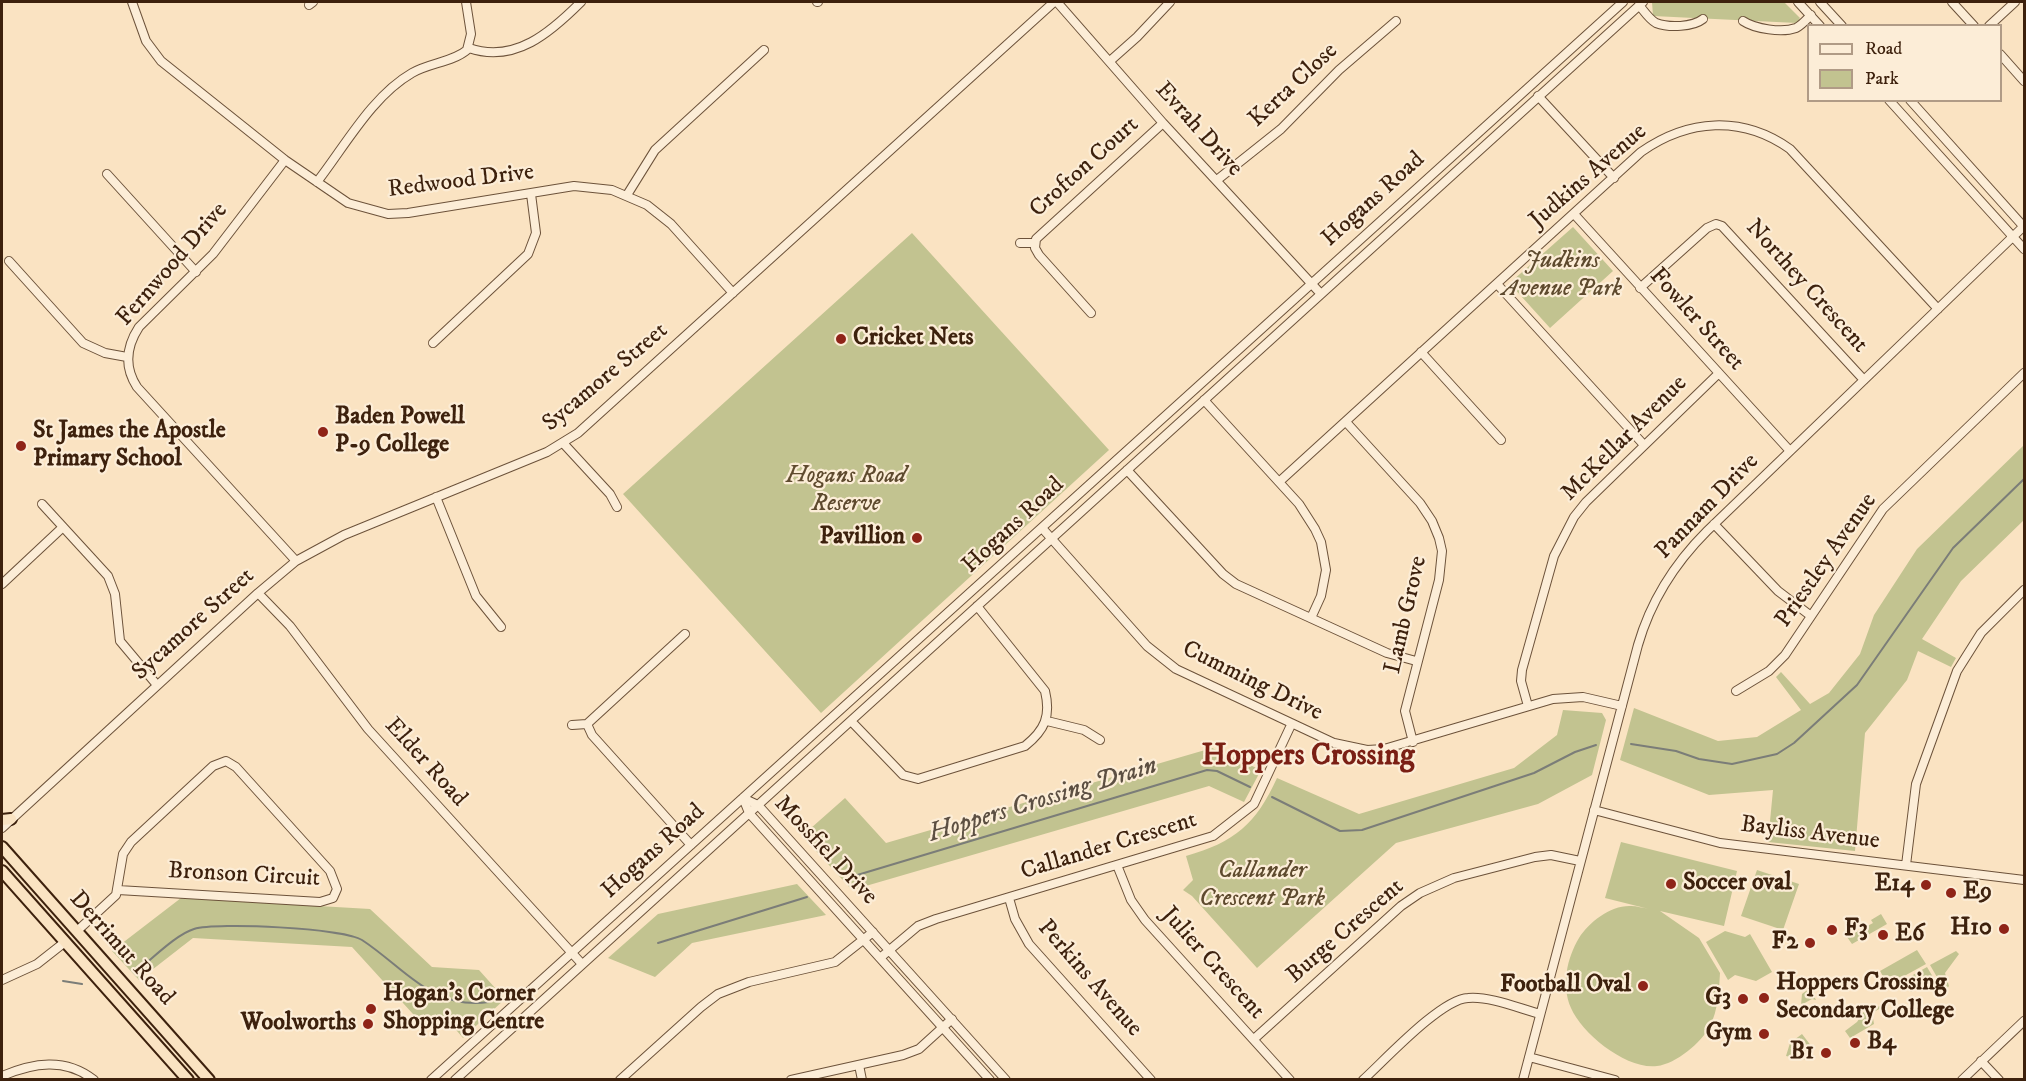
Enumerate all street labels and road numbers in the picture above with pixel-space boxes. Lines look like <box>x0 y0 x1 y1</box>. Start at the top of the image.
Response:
street label: Kerta Close <box>1244 38 1344 134</box>
street label: Evrah Drive <box>1148 77 1248 183</box>
street label: Crofton Court <box>1025 112 1145 224</box>
street label: Judkins Avenue <box>1525 118 1653 236</box>
street label: Hogans Road <box>1317 146 1431 254</box>
street label: Redwood Drive <box>386 159 536 205</box>
street label: Fernwood Drive <box>111 197 235 333</box>
street label: Northey Crescent <box>1739 214 1873 360</box>
street label: Fowler Street <box>1642 263 1750 377</box>
street label: Sycamore Street <box>538 317 674 439</box>
street label: McKellar Avenue <box>1556 370 1694 508</box>
street label: Pannam Drive <box>1650 448 1766 566</box>
street label: Hogans Road <box>957 472 1071 580</box>
street label: Priestley Avenue <box>1770 488 1884 634</box>
street label: Lamb Grove <box>1380 553 1434 677</box>
street label: Sycamore Street <box>127 563 261 687</box>
street label: Cumming Drive <box>1177 636 1327 728</box>
street label: Elder Road <box>378 713 472 813</box>
street label: Mossfiel Drive <box>767 791 883 911</box>
street label: Hogans Road <box>597 798 711 906</box>
street label: Callander Crescent <box>1018 807 1200 887</box>
street label: Bayliss Avenue <box>1739 811 1881 857</box>
street label: Bronson Circuit <box>167 858 321 894</box>
street label: Burge Crescent <box>1282 873 1410 991</box>
street label: Derrimut Road <box>62 886 180 1012</box>
street label: Julier Crescent <box>1154 902 1270 1026</box>
street label: Perkins Avenue <box>1030 915 1148 1043</box>

